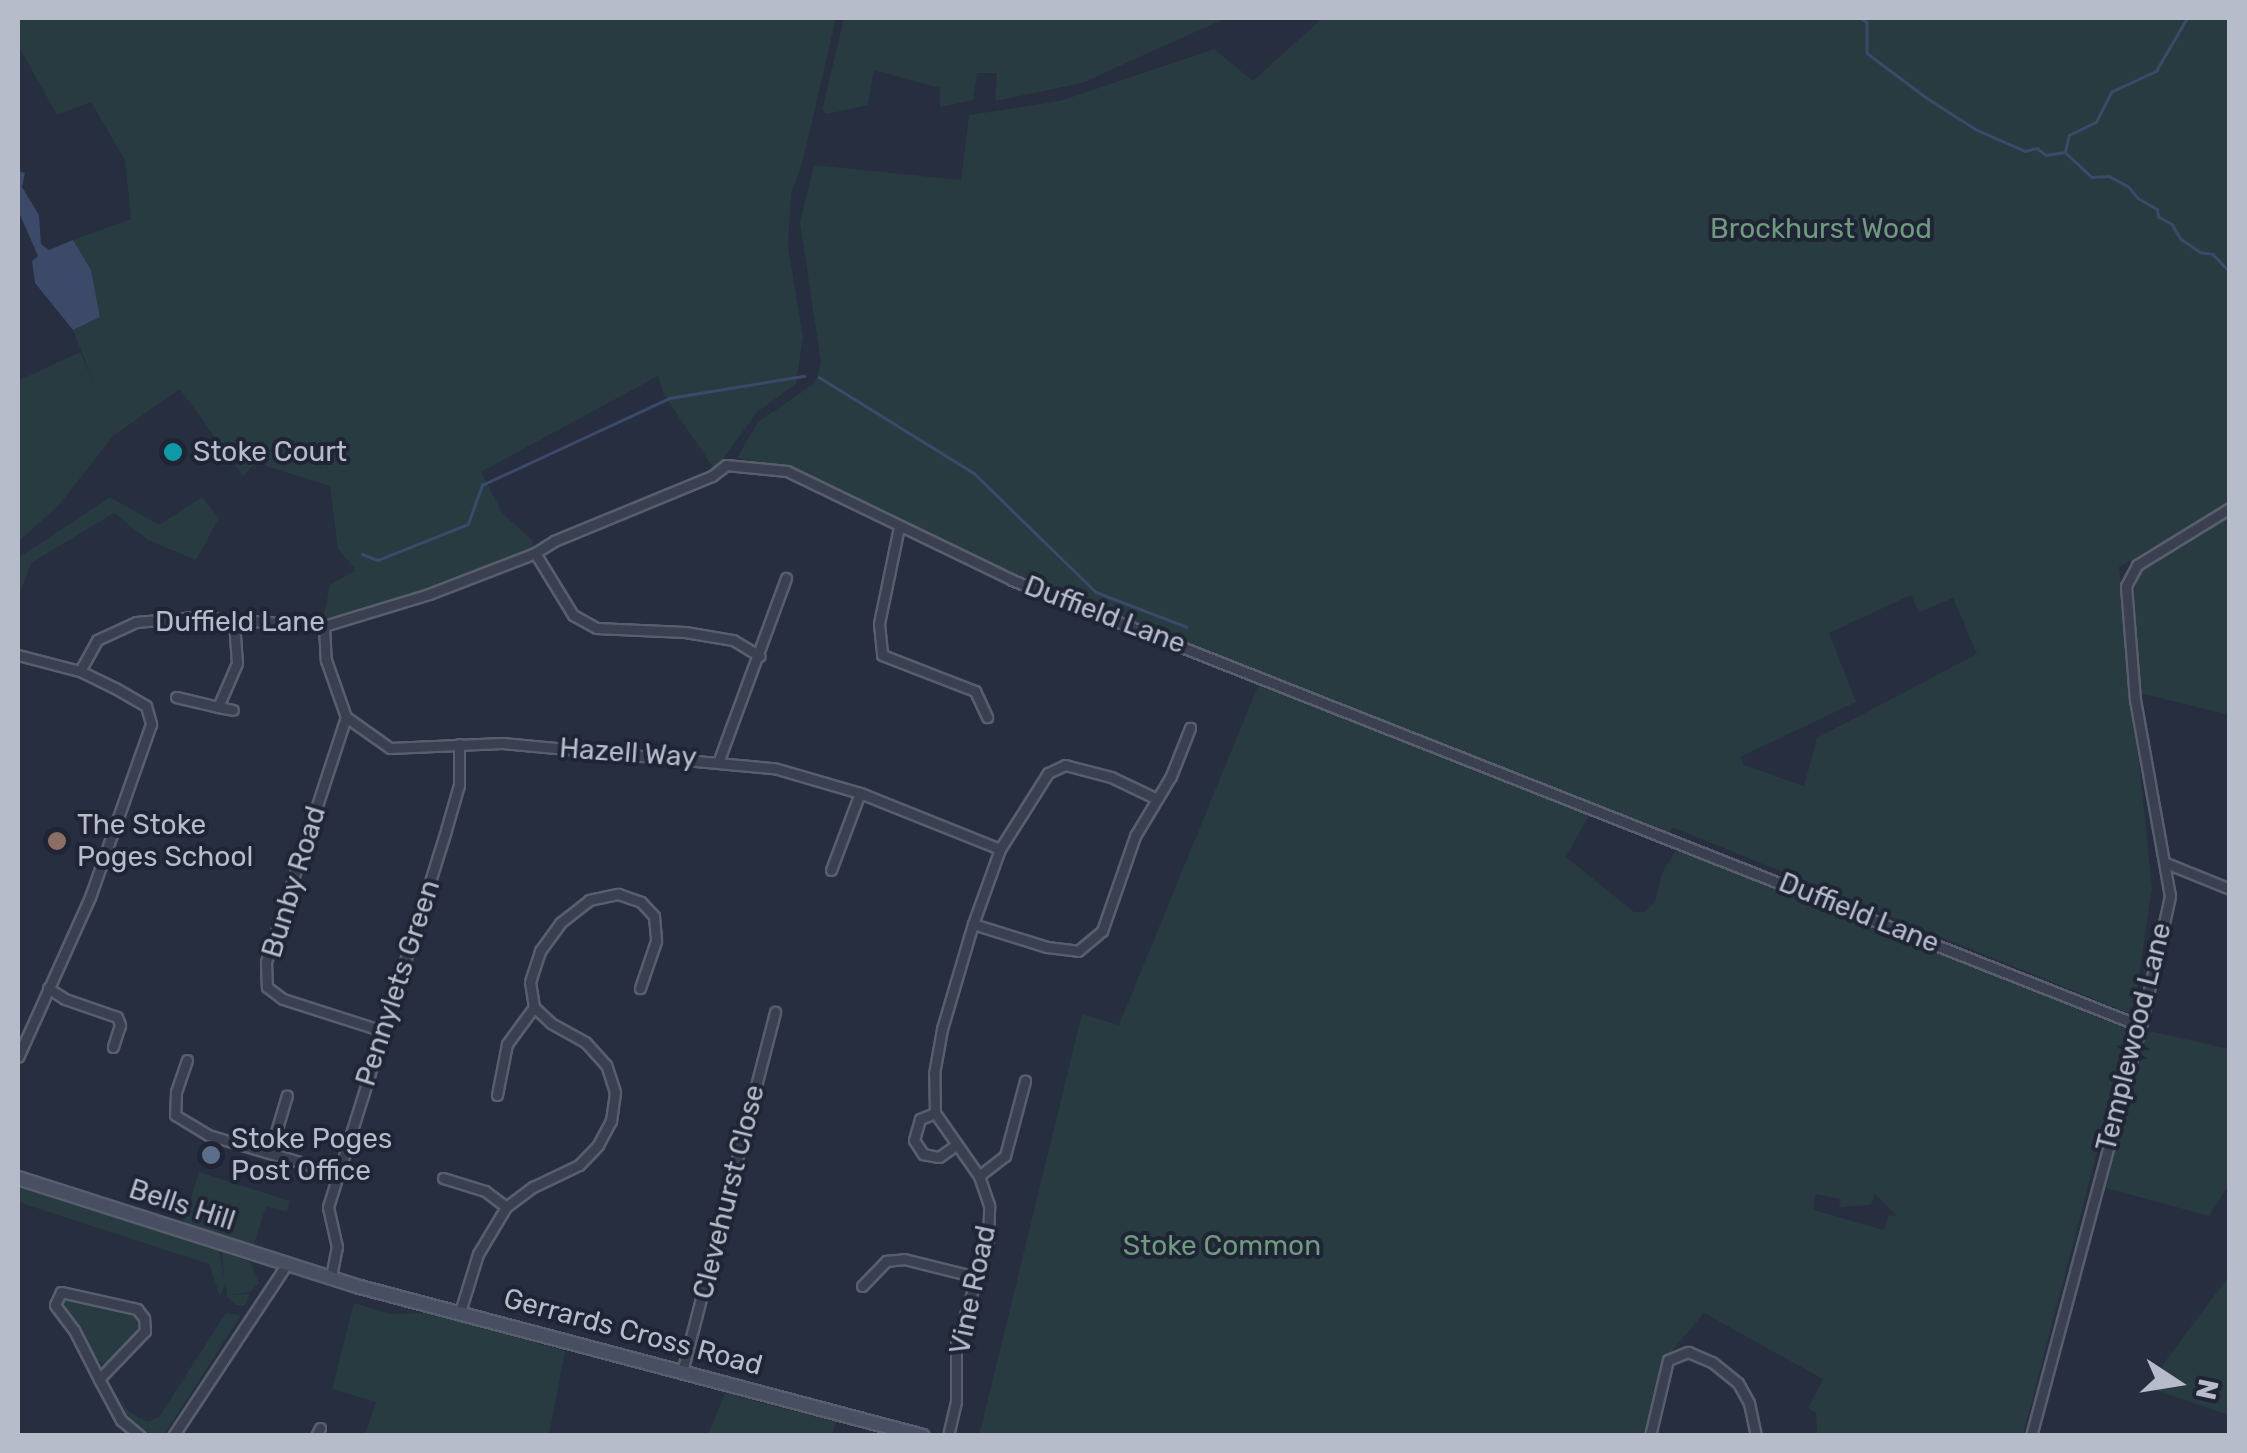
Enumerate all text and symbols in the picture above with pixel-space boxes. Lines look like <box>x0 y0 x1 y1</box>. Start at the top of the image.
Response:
park label: Brockhurst Wood <box>1710 212 1932 246</box>
place label: Stoke Court <box>193 435 347 469</box>
marker: Stoke Court <box>162 441 184 463</box>
street label: Duffield Lane <box>1020 569 1190 661</box>
street label: Duffield Lane <box>155 605 325 639</box>
street label: Hazell Way <box>558 731 698 775</box>
street label: Bunby Road <box>255 802 333 962</box>
place label: The Stoke Poges School <box>77 808 253 874</box>
marker: The Stoke Poges School <box>46 830 68 852</box>
street label: Duffield Lane <box>1774 866 1944 960</box>
street label: Pennylets Green <box>349 876 447 1090</box>
street label: Templewood Lane <box>2089 919 2179 1155</box>
street label: Clevehurst Close <box>686 1081 772 1303</box>
place label: Stoke Poges Post Office <box>231 1122 392 1188</box>
marker: Stoke Poges Post Office <box>200 1144 222 1166</box>
street label: Bells Hill <box>125 1172 239 1238</box>
street label: Vine Road <box>943 1222 1003 1358</box>
park label: Stoke Common <box>1123 1229 1321 1263</box>
street label: Gerrards Cross Road <box>500 1281 766 1383</box>
north arrow <box>2127 1333 2227 1433</box>
text: N <box>2189 1376 2225 1403</box>

